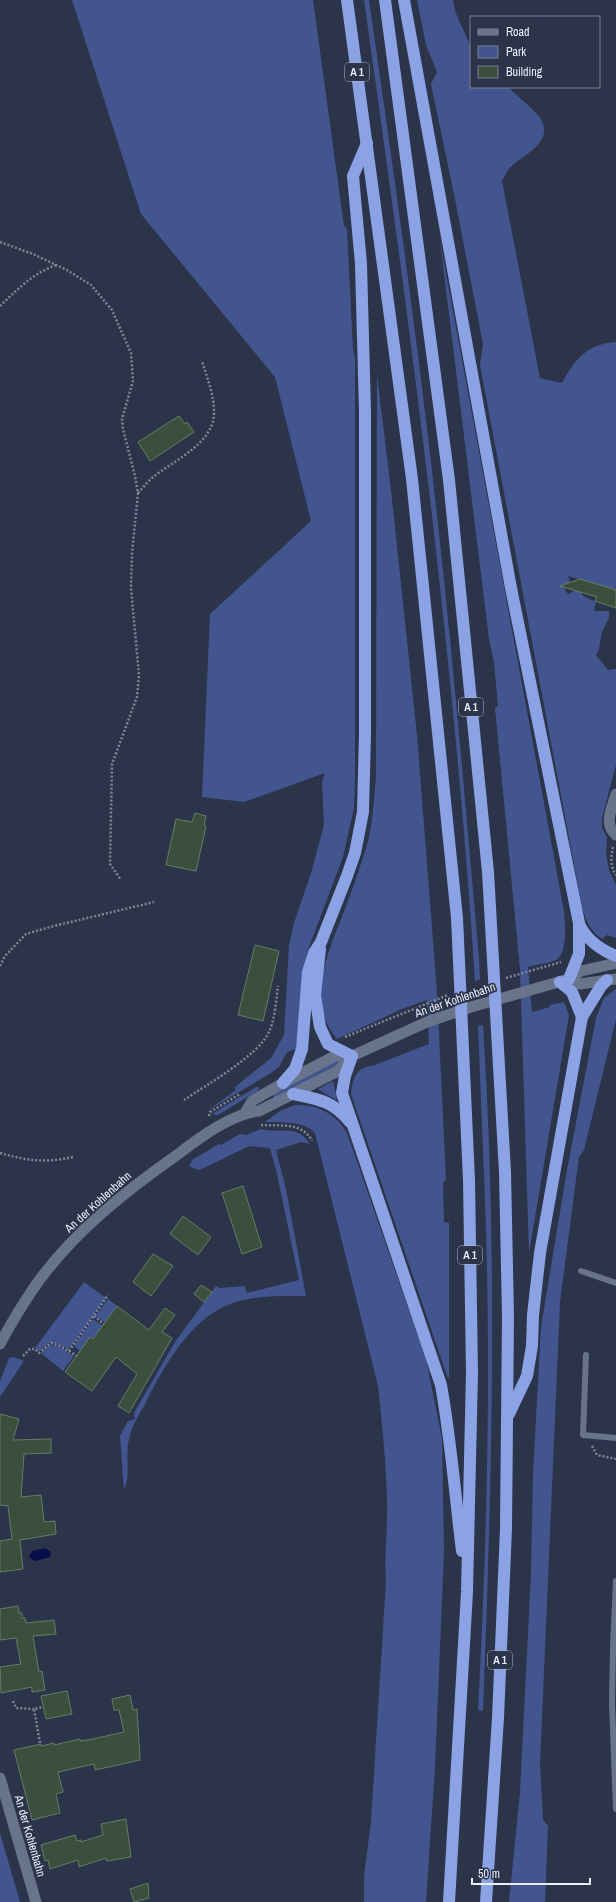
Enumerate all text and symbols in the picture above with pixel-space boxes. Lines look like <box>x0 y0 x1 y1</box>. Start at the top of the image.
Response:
legend <box>470 16 600 88</box>
text: Road <box>506 24 530 40</box>
text: Park <box>506 44 526 60</box>
road number: A 1 <box>345 63 369 81</box>
text: Building <box>506 64 543 80</box>
road number: A 1 <box>459 698 483 716</box>
street label: An der Kohlenbahn <box>412 979 497 1022</box>
street label: An der Kohlenbahn <box>61 1168 135 1237</box>
road number: A 1 <box>458 1246 482 1264</box>
road number: A 1 <box>488 1651 512 1669</box>
street label: An der Kohlenbahn <box>10 1792 49 1879</box>
scale bar <box>472 1860 590 1886</box>
text: 50 m <box>478 1866 500 1882</box>

